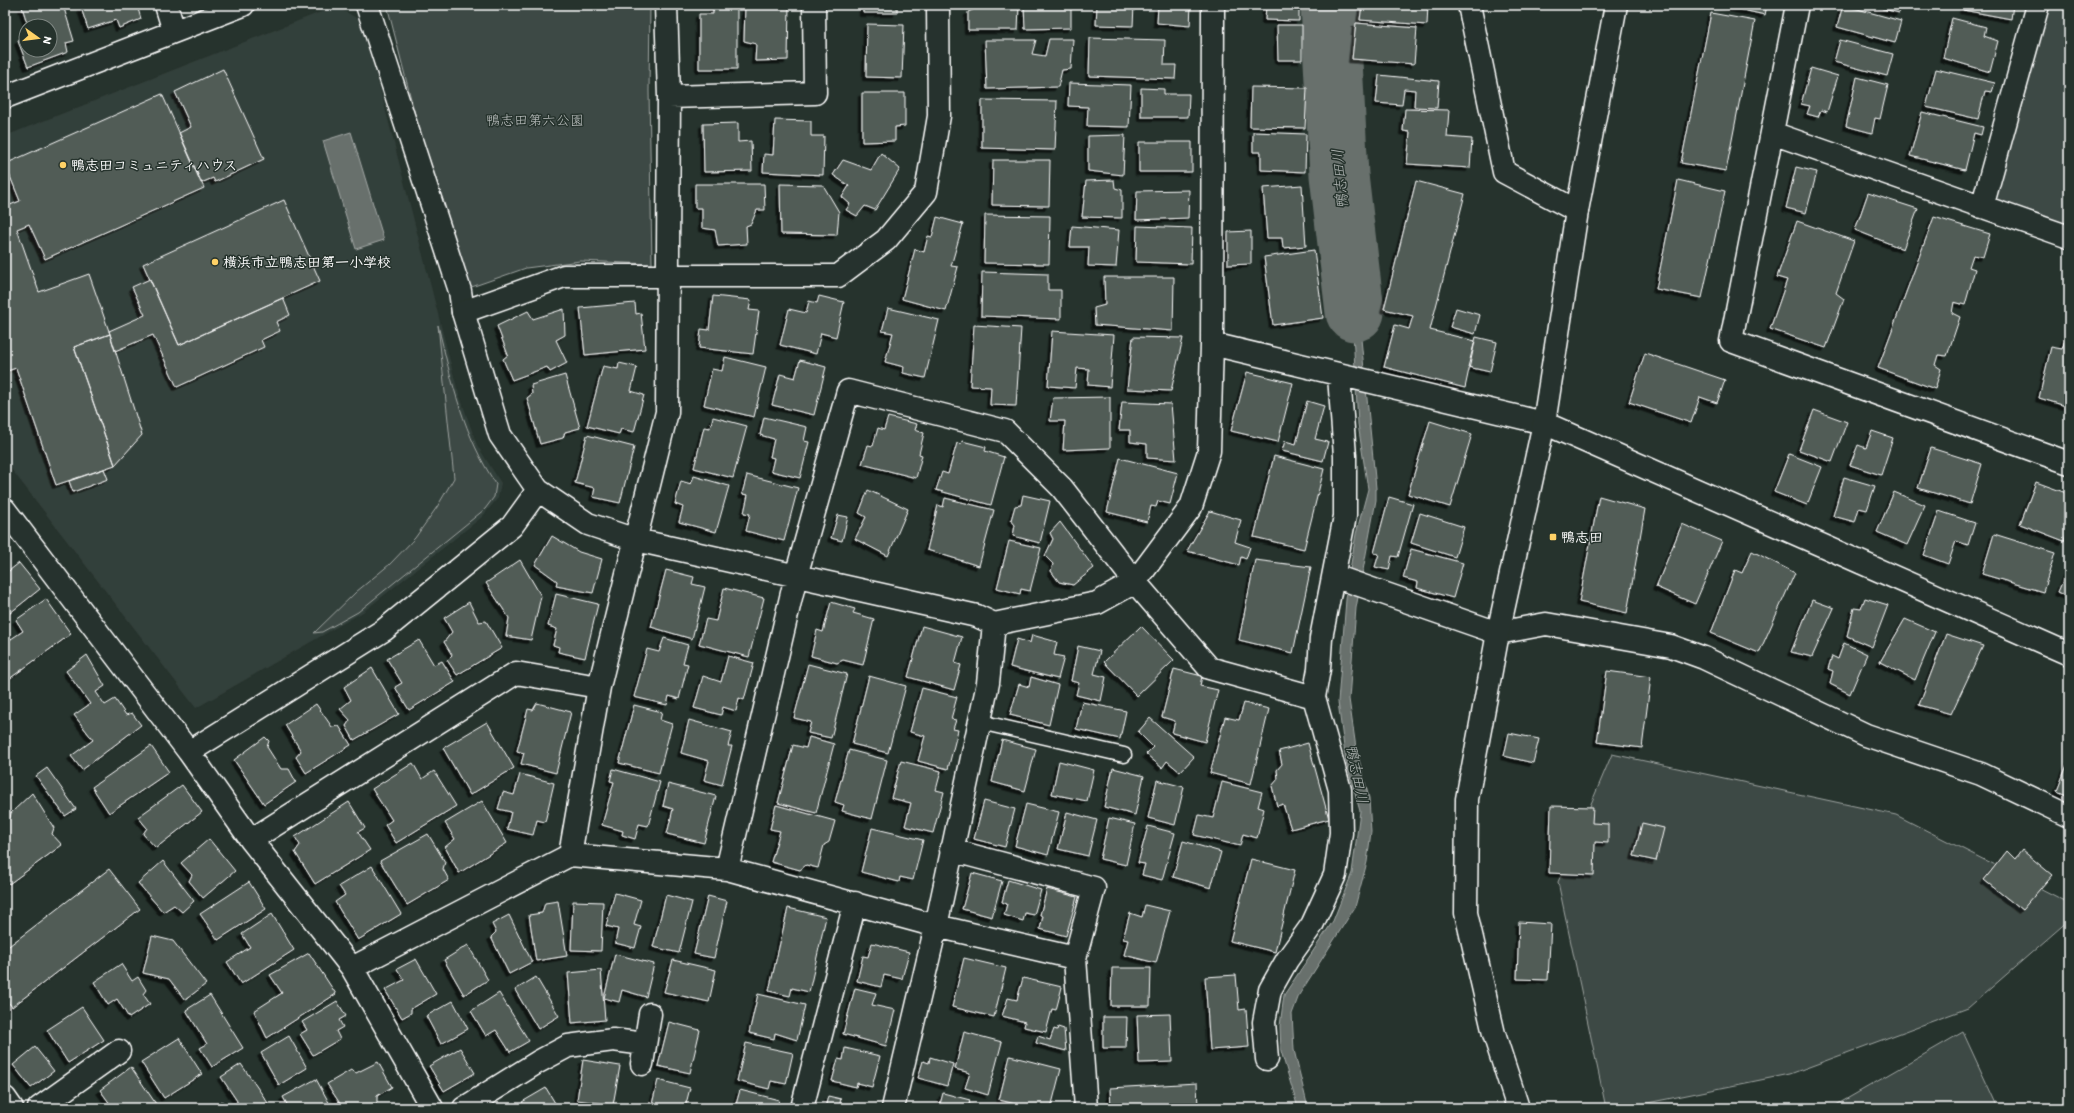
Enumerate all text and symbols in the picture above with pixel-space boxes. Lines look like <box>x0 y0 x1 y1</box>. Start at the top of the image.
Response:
north arrow <box>18 18 58 58</box>
text: N <box>40 35 54 45</box>
park label: 鴨志田第六公園 <box>486 112 584 129</box>
water label: 鴨志田川 <box>1328 148 1352 210</box>
place label: 鴨志田コミュニティハウス <box>71 157 237 174</box>
marker: 鴨志田コミュニティハウス <box>58 160 68 170</box>
place label: 横浜市立鴨志田第一小学校 <box>223 254 391 271</box>
marker: 横浜市立鴨志田第一小学校 <box>210 257 220 267</box>
place label: 鴨志田 <box>1561 529 1603 546</box>
marker: 鴨志田 <box>1548 532 1558 542</box>
water label: 鴨志田川 <box>1342 743 1372 805</box>

